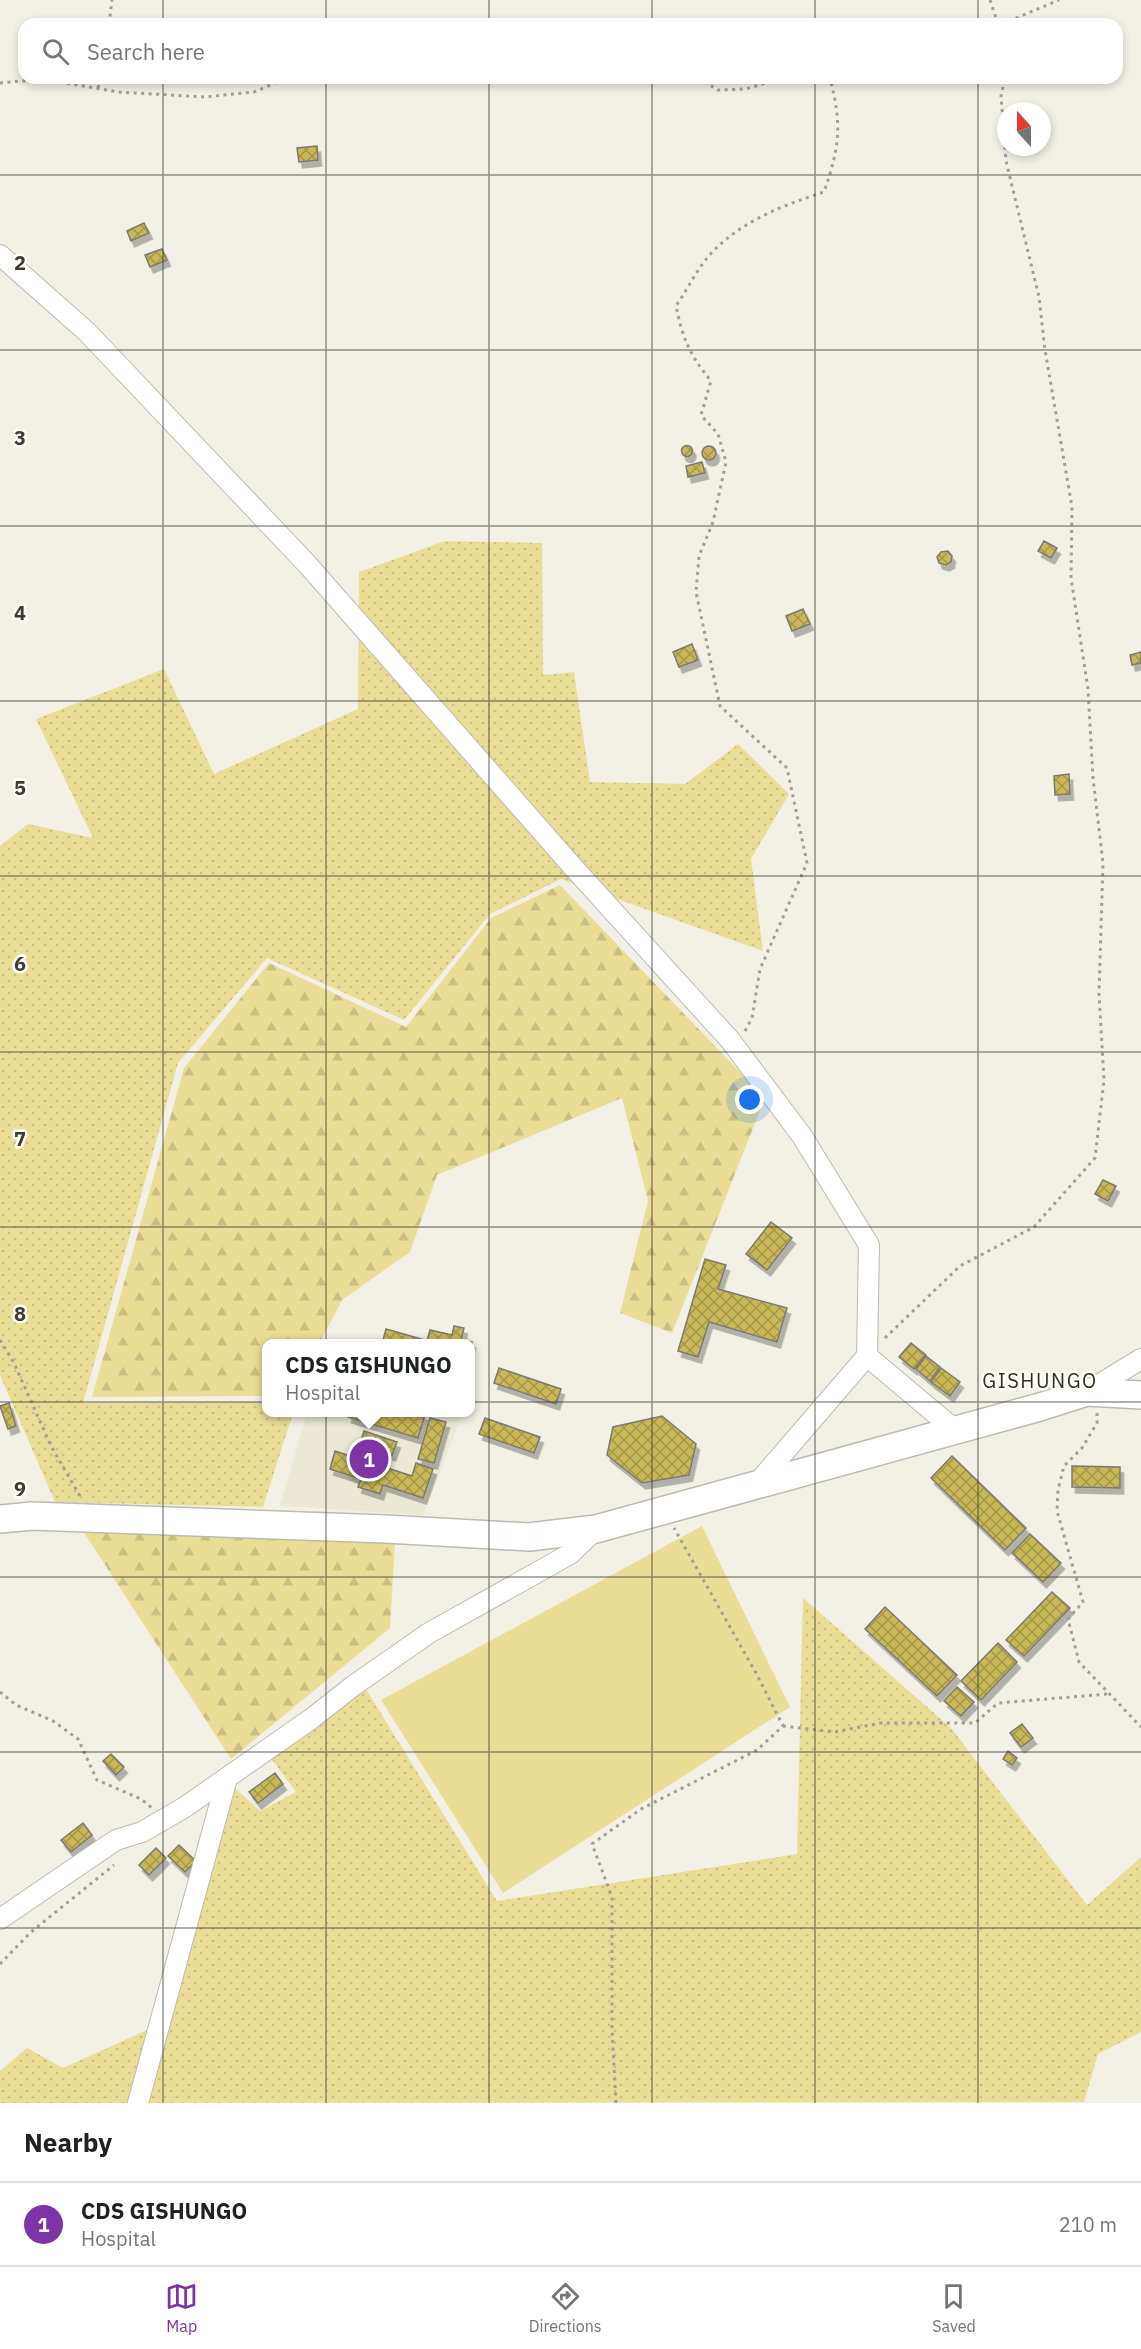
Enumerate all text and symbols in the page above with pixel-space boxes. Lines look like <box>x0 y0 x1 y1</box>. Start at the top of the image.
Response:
search box <box>18 18 1123 84</box>
icon: search <box>39 35 72 68</box>
text: Search here <box>87 37 205 66</box>
north arrow <box>997 102 1051 156</box>
text: 2 <box>14 249 26 276</box>
text: 3 <box>14 424 26 451</box>
text: 4 <box>14 599 26 626</box>
text: 5 <box>14 774 26 801</box>
text: 6 <box>14 950 26 977</box>
your location <box>735 1085 764 1114</box>
text: 7 <box>14 1125 26 1152</box>
text: 8 <box>14 1300 26 1327</box>
popup <box>262 1339 475 1417</box>
text: CDS GISHUNGO <box>285 1350 452 1379</box>
district label: GISHUNGO <box>982 1367 1098 1394</box>
text: Hospital <box>285 1379 360 1406</box>
pin: 1 <box>350 1436 388 1482</box>
text: 9 <box>14 1475 26 1502</box>
text: Nearby <box>24 2125 112 2159</box>
text: CDS GISHUNGO <box>81 2196 247 2225</box>
text: 1 <box>38 2211 50 2238</box>
text: 210 m <box>1059 2211 1117 2238</box>
text: Hospital <box>81 2225 156 2252</box>
tab: Map <box>165 2280 198 2336</box>
tab: Directions <box>529 2280 602 2336</box>
tab: Saved <box>932 2280 976 2336</box>

